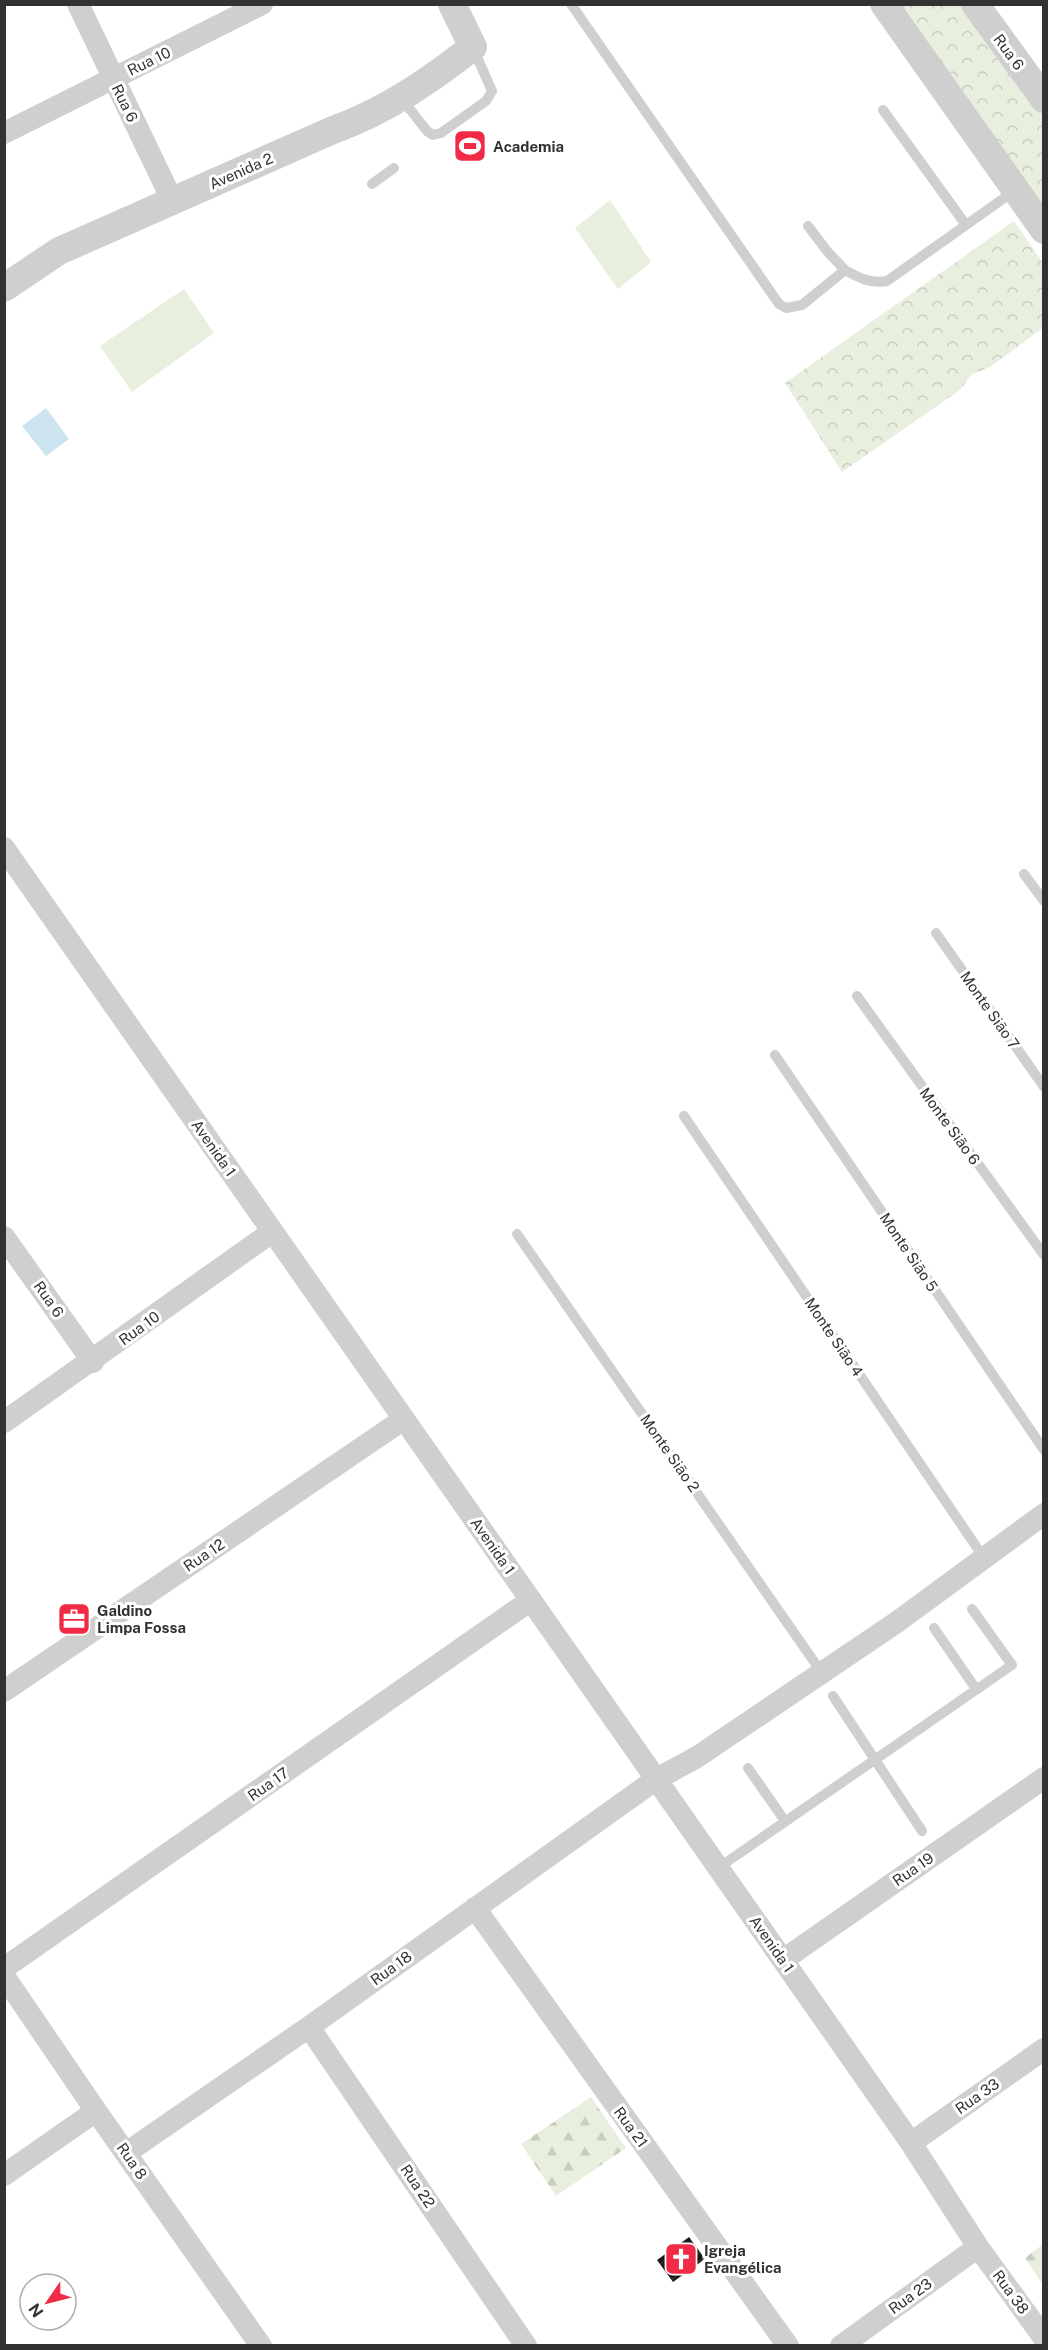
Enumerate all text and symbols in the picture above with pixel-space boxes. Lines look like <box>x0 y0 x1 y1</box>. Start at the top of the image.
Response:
street label: Rua 6 <box>990 31 1028 73</box>
street label: Rua 10 <box>125 43 173 79</box>
street label: Rua 6 <box>109 81 141 125</box>
sports icon: Academia <box>452 128 488 164</box>
place label: Academia <box>493 138 564 155</box>
street label: Avenida 2 <box>207 149 276 193</box>
street label: Monte Sião 7 <box>957 968 1023 1052</box>
street label: Monte Sião 6 <box>916 1084 984 1168</box>
street label: Avenida 1 <box>188 1116 240 1180</box>
street label: Monte Sião 5 <box>876 1209 942 1295</box>
street label: Rua 6 <box>31 1278 67 1320</box>
street label: Monte Sião 4 <box>801 1294 867 1380</box>
street label: Rua 10 <box>115 1308 163 1348</box>
street label: Monte Sião 2 <box>637 1411 703 1495</box>
street label: Avenida 1 <box>467 1514 519 1578</box>
street label: Rua 12 <box>180 1535 228 1575</box>
office icon: Galdino Limpa Fossa <box>56 1601 92 1637</box>
place label: Galdino Limpa Fossa <box>97 1602 186 1636</box>
street label: Rua 17 <box>244 1764 292 1804</box>
street label: Rua 19 <box>889 1849 937 1889</box>
street label: Avenida 1 <box>746 1912 798 1976</box>
street label: Rua 18 <box>367 1947 415 1989</box>
street label: Rua 33 <box>952 2075 1002 2117</box>
street label: Rua 21 <box>611 2104 651 2150</box>
street label: Rua 8 <box>113 2140 151 2182</box>
street label: Rua 22 <box>397 2161 439 2211</box>
church icon: Igreja Evangélica <box>663 2241 699 2277</box>
place label: Igreja Evangélica <box>704 2242 782 2276</box>
street label: Rua 38 <box>990 2267 1032 2317</box>
north arrow <box>18 2272 78 2332</box>
street label: Rua 23 <box>885 2275 935 2317</box>
text: N <box>25 2300 47 2321</box>

